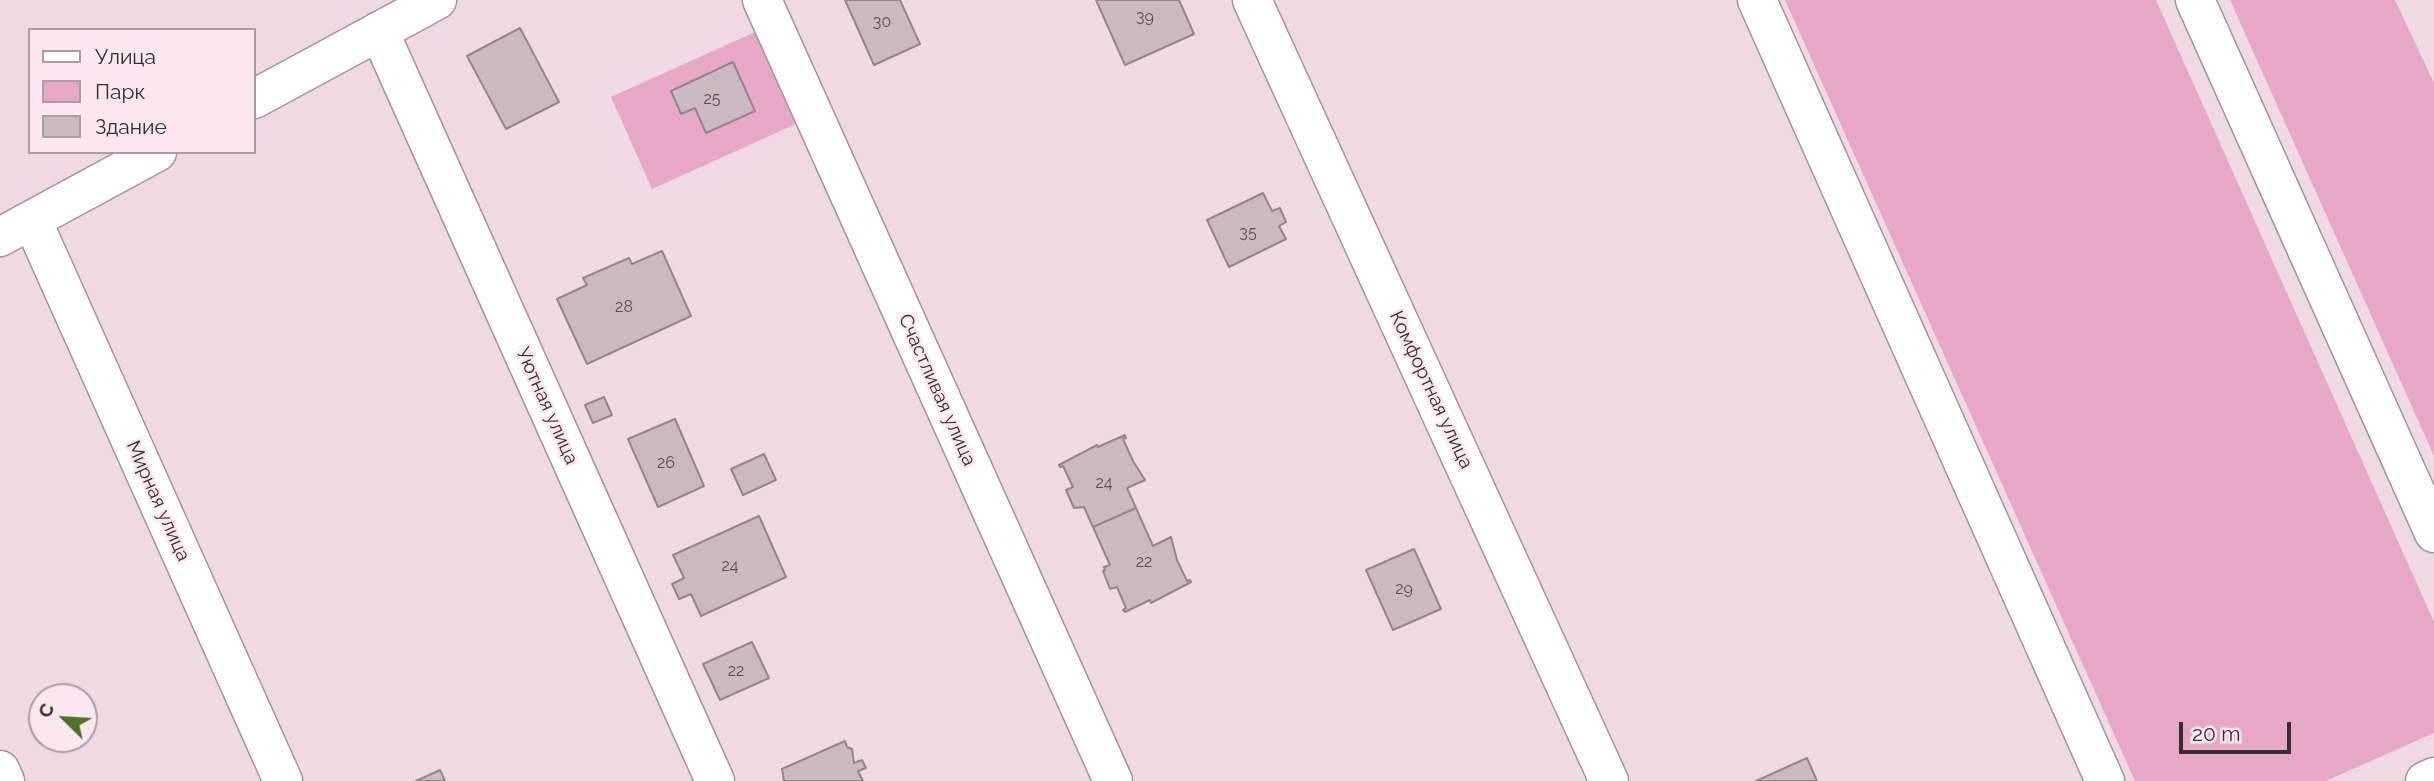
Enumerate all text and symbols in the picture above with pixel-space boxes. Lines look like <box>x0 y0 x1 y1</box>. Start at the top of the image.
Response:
house number: 39 <box>1136 7 1154 27</box>
house number: 30 <box>873 12 891 32</box>
legend <box>28 28 256 154</box>
text: Улица <box>95 44 156 69</box>
text: Парк <box>95 79 145 104</box>
house number: 25 <box>703 89 721 109</box>
text: Здание <box>95 114 167 139</box>
house number: 35 <box>1239 223 1257 243</box>
house number: 28 <box>615 297 633 317</box>
street label: Комфортная улица <box>1384 308 1478 472</box>
street label: Счастливая улица <box>893 311 981 469</box>
street label: Уютная улица <box>511 344 583 468</box>
street label: Мирная улица <box>121 437 195 565</box>
house number: 26 <box>657 453 675 473</box>
house number: 24 <box>1095 473 1113 493</box>
house number: 22 <box>1136 552 1152 572</box>
house number: 24 <box>721 556 739 576</box>
house number: 29 <box>1395 579 1413 599</box>
house number: 22 <box>728 661 744 681</box>
north arrow <box>28 683 98 753</box>
text: С <box>33 700 58 721</box>
scale bar <box>2182 708 2294 752</box>
text: 20 m <box>2192 721 2240 746</box>

